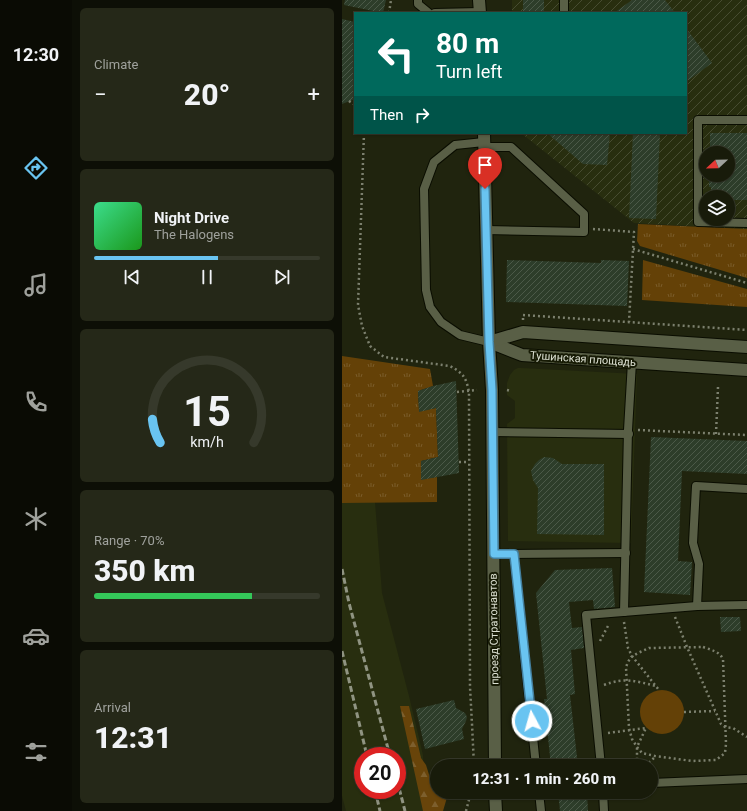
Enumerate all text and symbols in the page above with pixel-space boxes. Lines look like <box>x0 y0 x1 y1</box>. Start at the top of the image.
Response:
text: 80 m <box>436 27 499 60</box>
icon: left <box>370 28 422 80</box>
text: 12:30 <box>13 44 59 65</box>
text: Climate <box>94 57 138 72</box>
text: Turn left <box>436 61 502 82</box>
text: 20° <box>184 77 230 112</box>
text: − <box>94 82 107 107</box>
text: + <box>308 82 320 107</box>
icon: right <box>411 104 433 126</box>
text: Then <box>370 106 403 124</box>
north arrow <box>699 146 735 182</box>
map controls <box>699 146 735 226</box>
pin <box>468 148 502 189</box>
icon: directions <box>22 154 50 182</box>
icon: arrive <box>474 154 496 176</box>
button: layers <box>699 190 735 226</box>
text: Night Drive <box>154 209 229 227</box>
text: The Halogens <box>154 227 234 242</box>
icon: previous <box>121 266 143 288</box>
icon: pause <box>196 266 218 288</box>
icon: next <box>271 266 293 288</box>
icon: music <box>22 271 50 299</box>
street label: Тушинская площадь <box>530 349 636 369</box>
text: 15 <box>183 387 231 436</box>
icon: phone <box>22 388 50 416</box>
text: km/h <box>190 434 224 450</box>
icon: climate <box>22 505 50 533</box>
text: Range · 70% <box>94 533 164 548</box>
text: 350 km <box>94 553 196 588</box>
street label: проезд Стратонавтов <box>487 573 501 685</box>
icon: car <box>22 622 50 650</box>
text: Arrival <box>94 700 131 715</box>
position arrow <box>511 700 553 742</box>
text: 12:31 <box>94 720 172 755</box>
icon: filters <box>22 738 50 766</box>
speed limit sign: 20 <box>354 747 406 799</box>
text: 12:31 · 1 min · 260 m <box>472 770 616 788</box>

